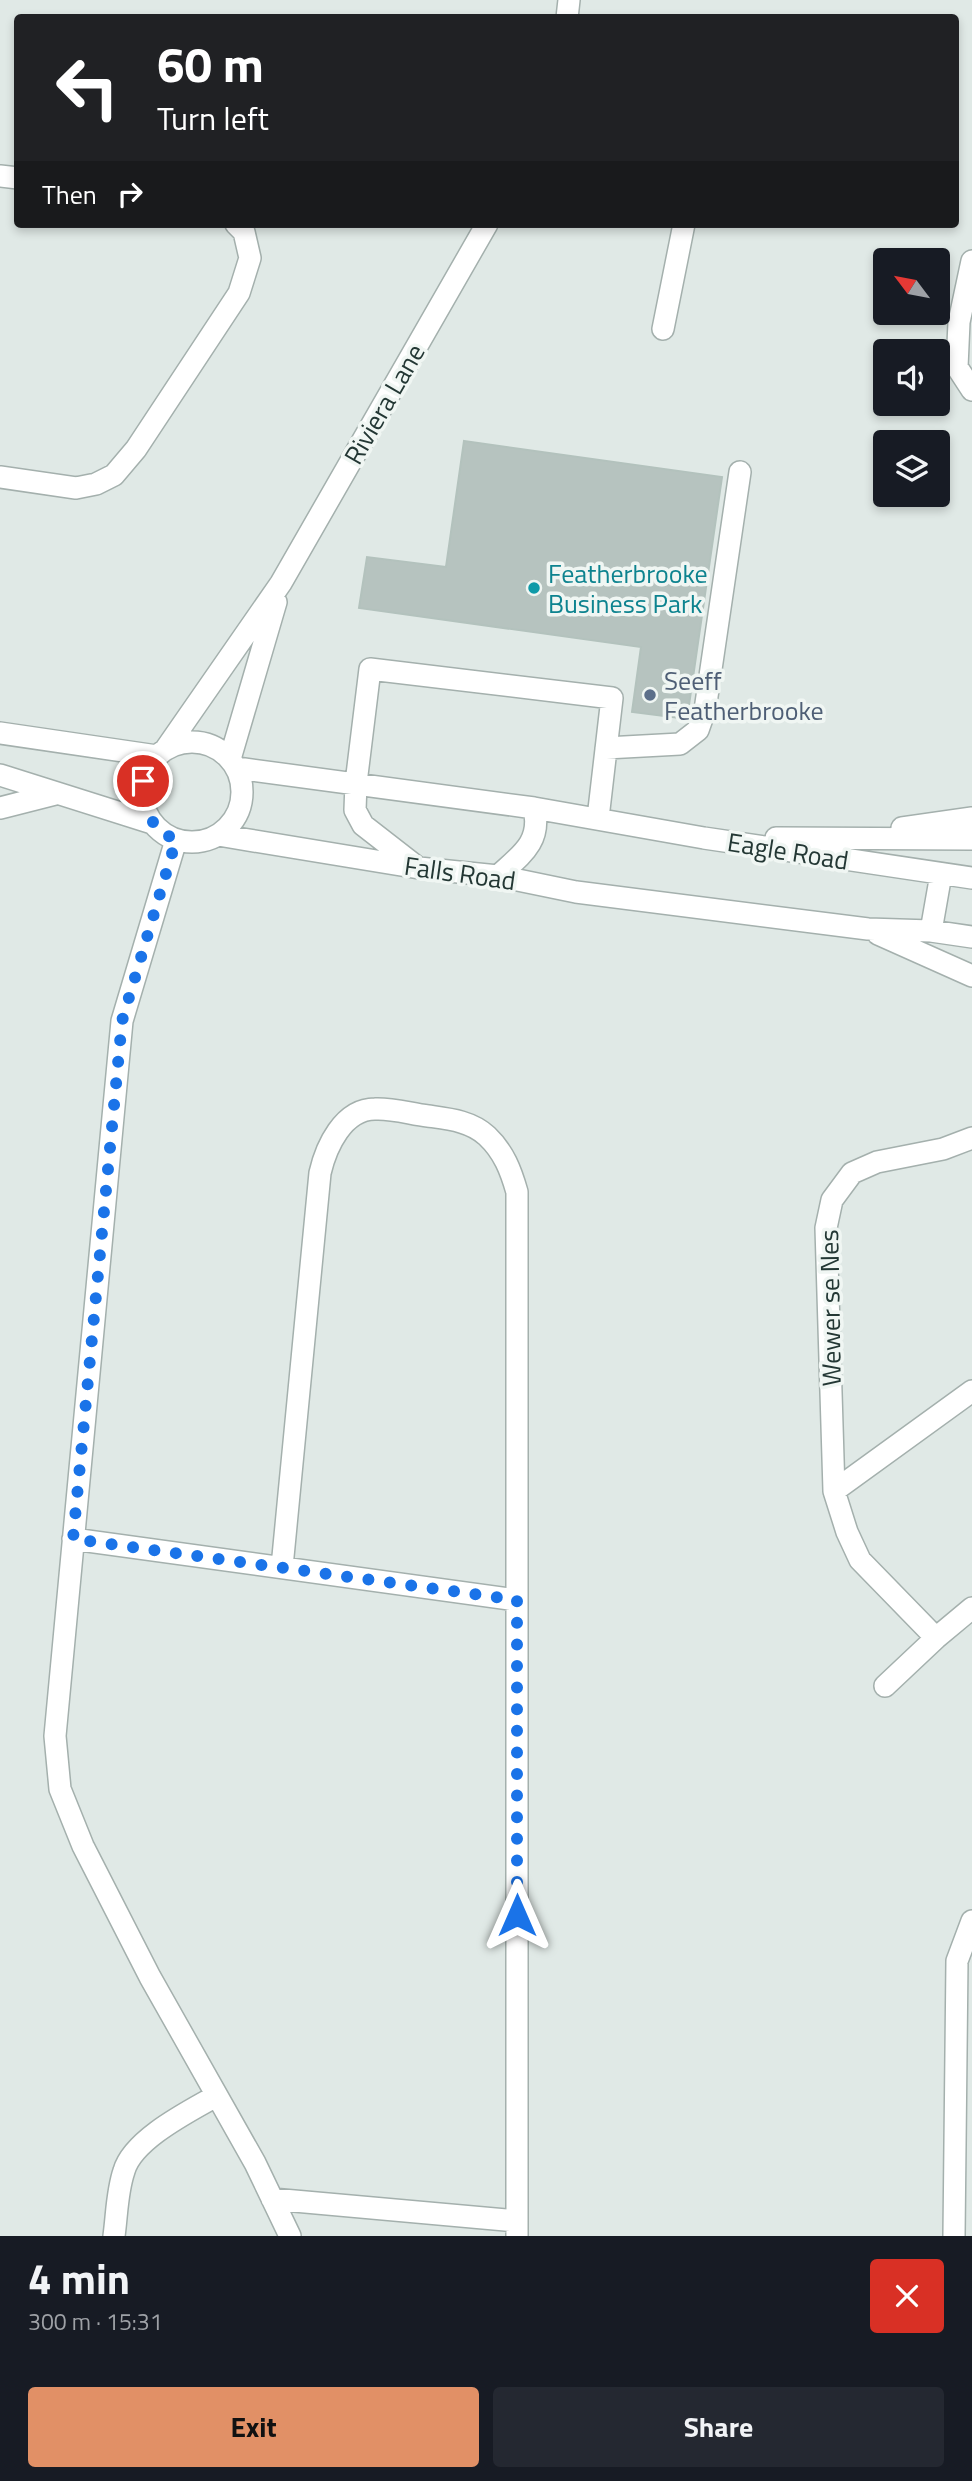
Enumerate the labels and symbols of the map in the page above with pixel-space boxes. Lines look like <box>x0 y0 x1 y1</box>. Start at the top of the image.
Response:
north arrow <box>873 248 950 326</box>
street label: Riviera Lane <box>334 337 434 471</box>
place label: Featherbrooke Business Park <box>548 554 708 623</box>
marker: Featherbrooke Business Park <box>526 580 542 596</box>
place label: Seeff Featherbrooke <box>664 661 824 730</box>
marker: Seeff Featherbrooke <box>642 687 658 703</box>
pin <box>113 751 173 811</box>
street label: Eagle Road <box>725 822 851 880</box>
street label: Falls Road <box>402 846 518 900</box>
street label: Wewer se Nes <box>809 1229 851 1387</box>
position arrow <box>480 1878 554 1952</box>

